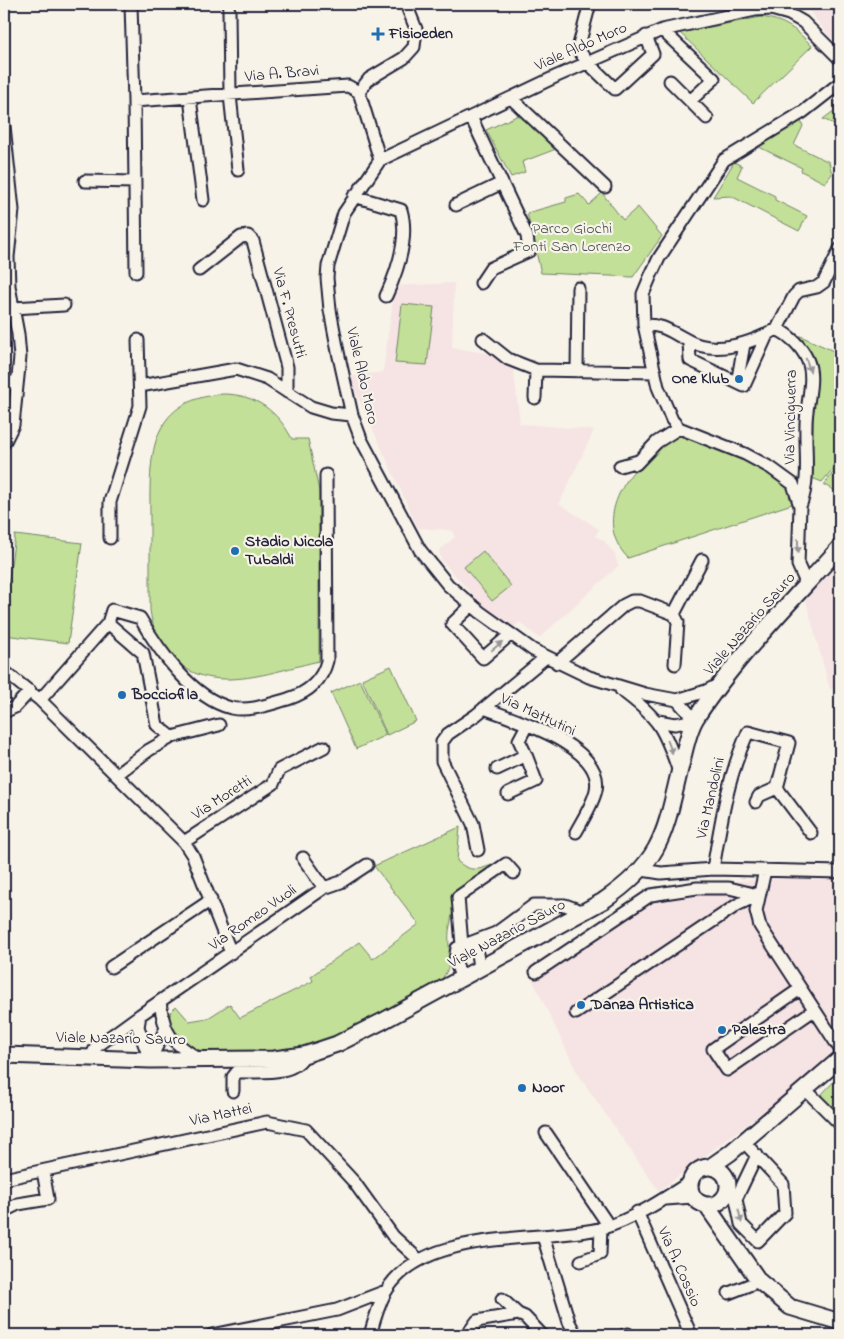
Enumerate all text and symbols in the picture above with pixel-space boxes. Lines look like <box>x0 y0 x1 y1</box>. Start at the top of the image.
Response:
street label: Viale Aldo Moro <box>530 16 631 78</box>
place label: Fisioeden <box>388 22 453 46</box>
marker: Fisioeden <box>371 27 385 41</box>
street label: Via A. Bravi <box>243 59 320 89</box>
park label: Parco Giochi Fonti San Lorenzo <box>512 217 631 259</box>
street label: Via F. Presutti <box>265 264 313 361</box>
street label: Viale Aldo Moro <box>339 324 385 427</box>
one-way arrow <box>805 357 812 372</box>
place label: One Klub <box>671 367 730 391</box>
street label: Via Vinciguerra <box>778 369 804 466</box>
marker: One Klub <box>733 373 745 385</box>
place label: Stadio Nicola Tubaldi <box>245 530 334 572</box>
one-way arrow <box>794 539 802 555</box>
marker: Stadio Nicola Tubaldi <box>229 545 241 557</box>
street label: Viale Nazario Sauro <box>698 567 802 682</box>
one-way arrow <box>490 640 502 652</box>
place label: Bocciofila <box>131 683 198 707</box>
street label: Via Mattutini <box>495 687 580 743</box>
marker: Bocciofila <box>116 689 128 701</box>
one-way arrow <box>666 740 674 755</box>
street label: Via Mandolini <box>690 755 732 842</box>
street label: Via Moretti <box>186 769 257 827</box>
street label: Via Romeo Vuoli <box>203 879 302 958</box>
street label: Viale Nazario Sauro <box>443 893 570 976</box>
place label: Danza Artistica <box>590 993 694 1017</box>
marker: Danza Artistica <box>575 999 587 1011</box>
place label: Palestra <box>732 1018 786 1042</box>
marker: Palestra <box>716 1024 728 1036</box>
street label: Viale Nazario Sauro <box>55 1026 186 1052</box>
place label: Noor <box>532 1076 565 1100</box>
marker: Noor <box>516 1082 528 1094</box>
street label: Via Mattei <box>187 1097 254 1133</box>
one-way arrow <box>736 1209 744 1224</box>
street label: Via A. Cossio <box>650 1222 707 1311</box>

